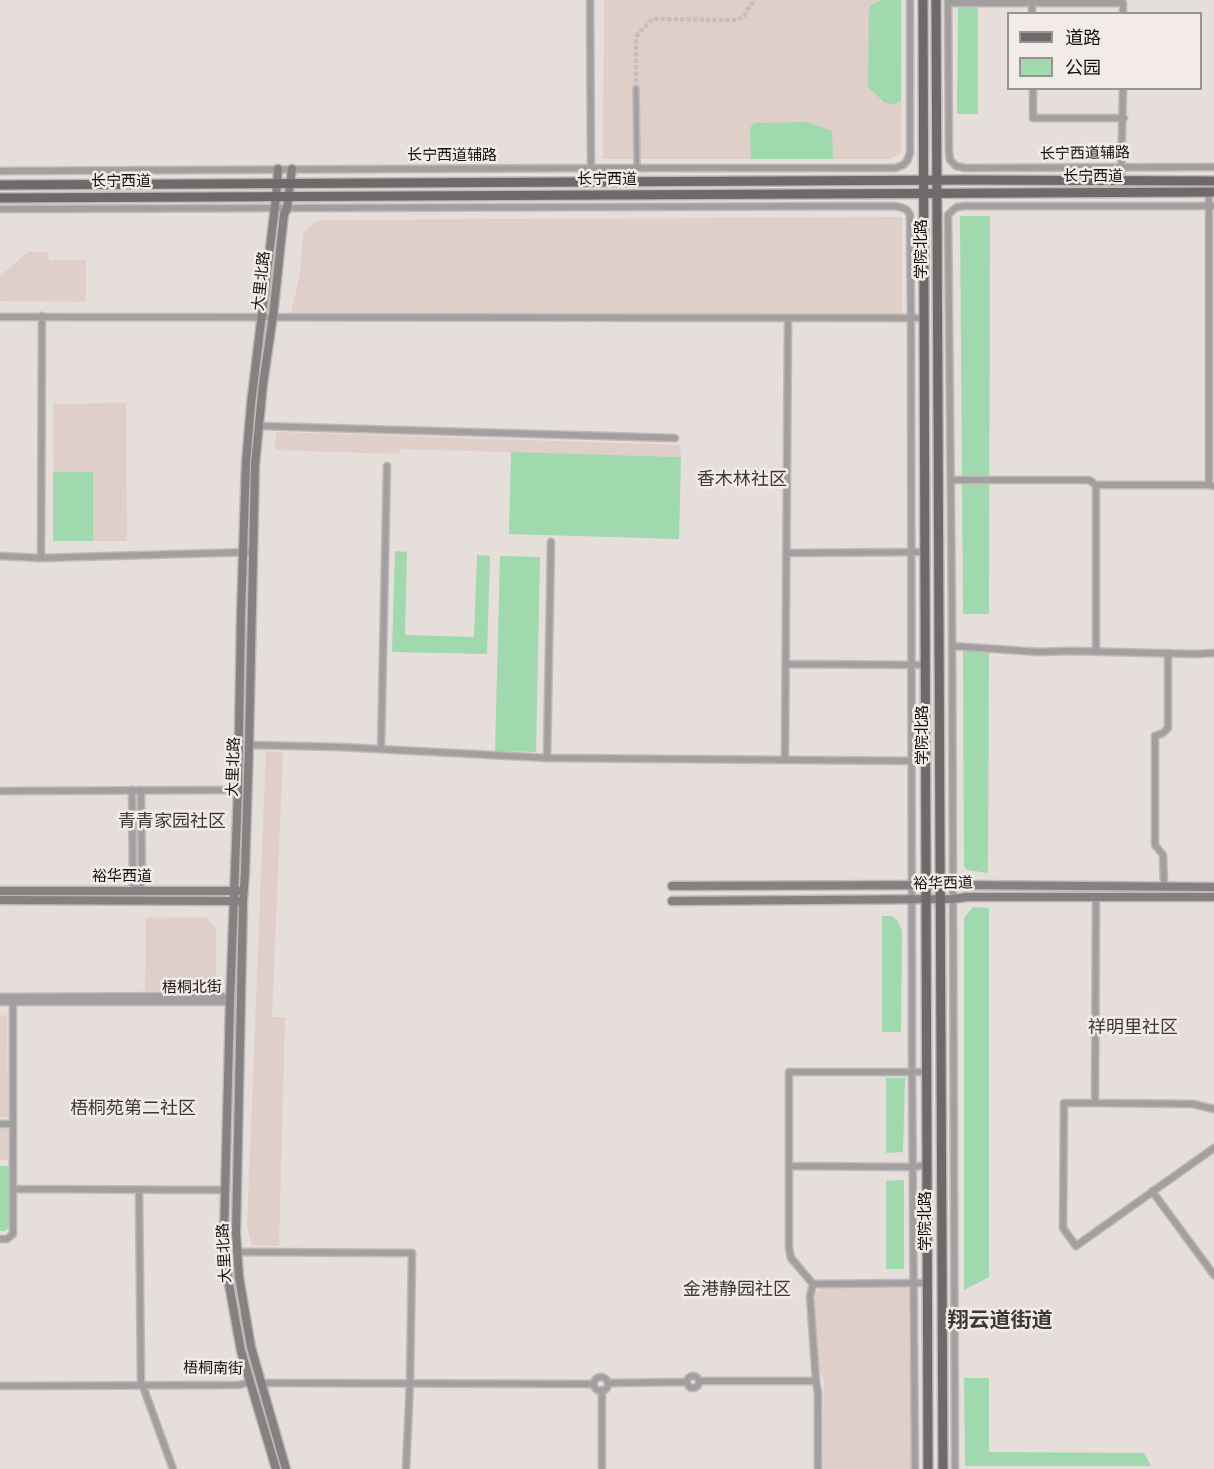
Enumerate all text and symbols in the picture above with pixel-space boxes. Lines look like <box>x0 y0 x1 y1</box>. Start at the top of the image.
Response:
legend <box>1007 12 1202 90</box>
text: 道路 <box>1065 28 1101 51</box>
text: 公园 <box>1065 58 1101 81</box>
street label: 长宁西道辅路 <box>1040 145 1130 165</box>
street label: 长宁西道辅路 <box>407 148 497 166</box>
street label: 长宁西道 <box>1063 169 1123 187</box>
street label: 长宁西道 <box>577 172 637 190</box>
street label: 长宁西道 <box>91 174 151 192</box>
street label: 学院北路 <box>914 219 932 279</box>
street label: 大里北路 <box>251 250 275 312</box>
district label: 香木林社区 <box>697 470 787 492</box>
street label: 学院北路 <box>915 705 933 765</box>
street label: 大里北路 <box>225 737 245 797</box>
district label: 青青家园社区 <box>118 812 226 834</box>
street label: 裕华西道 <box>92 869 152 887</box>
street label: 裕华西道 <box>913 875 973 895</box>
street label: 梧桐北街 <box>162 979 222 999</box>
district label: 祥明里社区 <box>1088 1018 1178 1040</box>
district label: 梧桐苑第二社区 <box>70 1099 196 1121</box>
street label: 学院北路 <box>918 1191 936 1251</box>
street label: 大里北路 <box>215 1223 237 1283</box>
district label: 金港静园社区 <box>683 1280 791 1302</box>
district label: 翔云道街道 <box>948 1310 1052 1336</box>
street label: 梧桐南街 <box>183 1360 243 1380</box>

